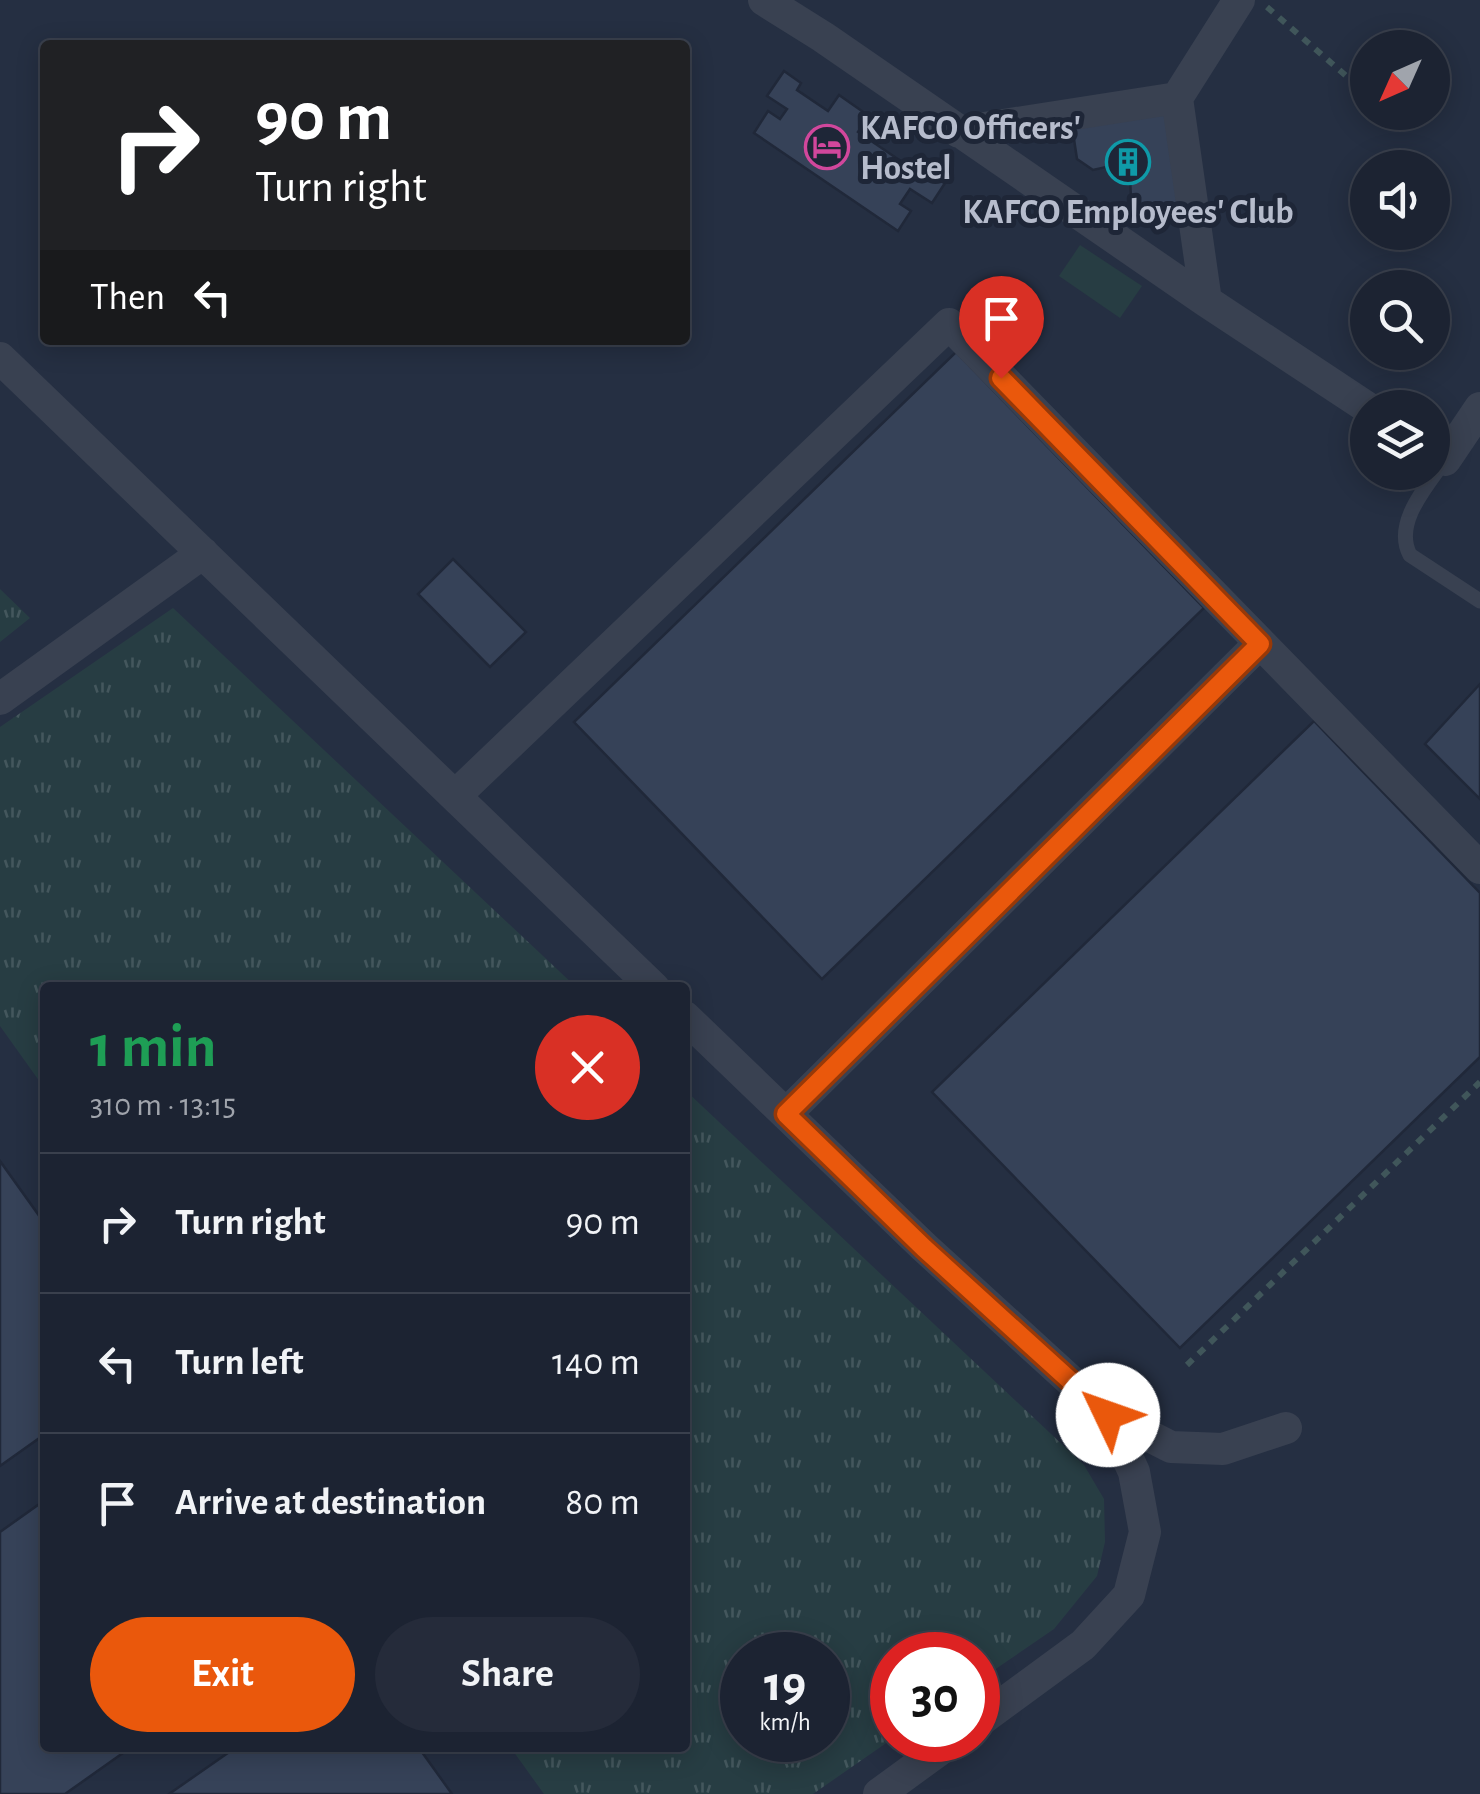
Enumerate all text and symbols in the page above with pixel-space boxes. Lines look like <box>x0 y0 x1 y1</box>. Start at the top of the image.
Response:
north arrow <box>1350 30 1450 130</box>
map controls <box>1350 30 1450 490</box>
icon: right <box>90 80 220 210</box>
text: 90 m <box>255 83 392 153</box>
place label: KAFCO Officers' Hostel <box>860 111 1081 186</box>
hotel icon: KAFCO Officers' Hostel <box>804 124 850 170</box>
building icon: KAFCO Employees' Club <box>1105 139 1151 185</box>
button: sound <box>1350 150 1450 250</box>
text: Turn right <box>255 165 427 210</box>
place label: KAFCO Employees' Club <box>962 195 1294 230</box>
icon: left <box>185 270 240 325</box>
button: search <box>1350 270 1450 370</box>
pin <box>959 276 1044 379</box>
text: Then <box>90 279 165 317</box>
icon: arrive <box>974 291 1029 346</box>
button: layers <box>1350 390 1450 490</box>
button: close <box>535 1015 640 1120</box>
text: 1 min <box>90 1018 216 1078</box>
text: 310 m · 13:15 <box>90 1089 236 1121</box>
icon: right <box>90 1196 145 1251</box>
text: Turn right <box>175 1204 325 1242</box>
text: 90 m <box>565 1204 640 1242</box>
icon: left <box>90 1336 145 1391</box>
text: Turn left <box>175 1344 303 1382</box>
text: 140 m <box>552 1344 640 1382</box>
position arrow <box>1056 1363 1160 1467</box>
icon: arrive <box>90 1476 145 1531</box>
text: Arrive at destination <box>175 1484 486 1522</box>
text: 80 m <box>565 1484 640 1522</box>
button: Exit <box>90 1617 355 1732</box>
button: Share <box>375 1617 640 1732</box>
speed limit sign: 30 <box>870 1632 1000 1762</box>
text: 19 <box>764 1660 806 1710</box>
text: km/h <box>759 1710 811 1735</box>

